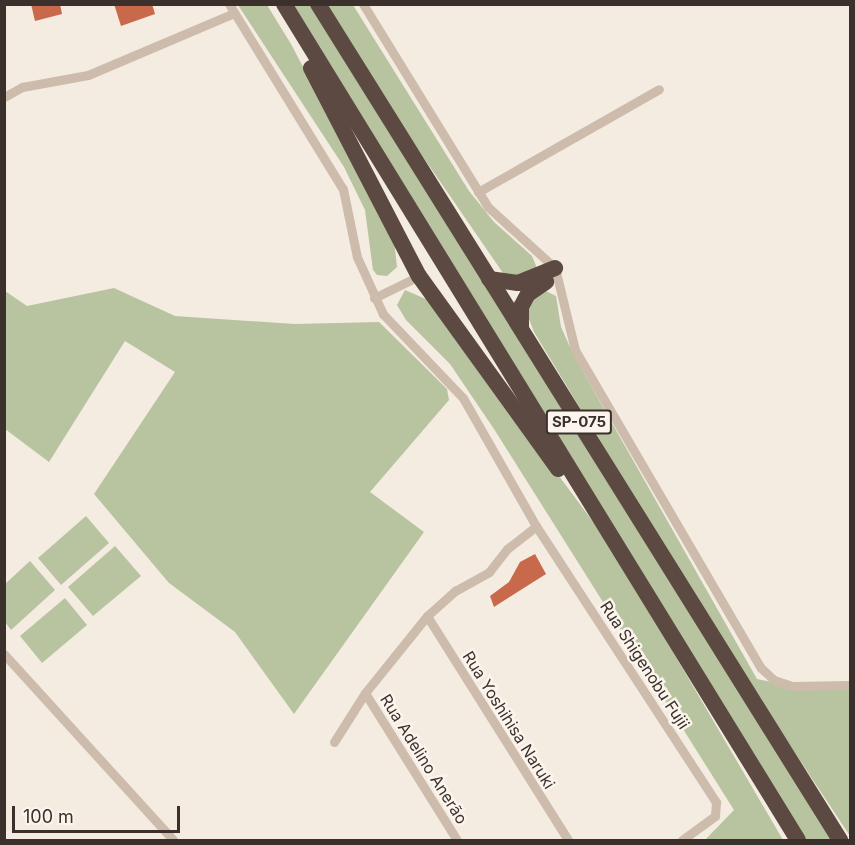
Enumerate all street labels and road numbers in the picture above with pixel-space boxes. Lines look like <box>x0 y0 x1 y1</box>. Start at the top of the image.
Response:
road number: SP-075 <box>544 410 614 434</box>
street label: Rua Shigenobu Fujii <box>596 597 694 733</box>
street label: Rua Yoshihisa Naruki <box>459 648 559 792</box>
street label: Rua Adelino Anerão <box>376 691 472 827</box>

